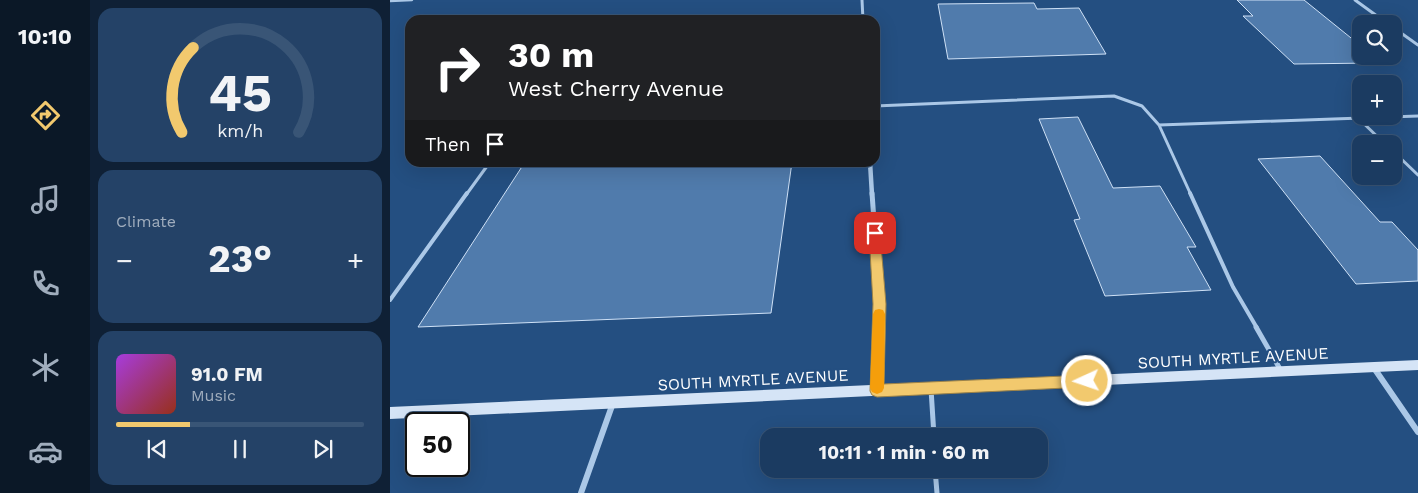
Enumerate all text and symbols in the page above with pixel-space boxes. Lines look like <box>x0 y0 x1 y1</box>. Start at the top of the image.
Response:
map controls <box>1352 15 1402 185</box>
button: search <box>1352 15 1402 65</box>
text: 10:10 <box>18 24 72 49</box>
text: 30 m <box>508 34 594 76</box>
icon: right <box>425 35 490 100</box>
text: 45 <box>208 63 272 124</box>
button: + <box>1352 75 1402 125</box>
text: West Cherry Avenue <box>508 76 724 101</box>
icon: directions <box>28 98 63 133</box>
text: km/h <box>217 120 263 141</box>
icon: arrive <box>481 130 509 158</box>
text: Then <box>425 133 471 156</box>
button: − <box>1352 135 1402 185</box>
icon: music <box>28 182 63 217</box>
text: Climate <box>116 212 176 231</box>
pin <box>854 212 896 254</box>
icon: arrive <box>861 219 889 247</box>
text: 23° <box>208 237 272 281</box>
text: − <box>116 244 133 277</box>
text: + <box>347 244 364 277</box>
icon: phone <box>28 266 63 301</box>
street label: SOUTH MYRTLE AVENUE <box>1137 344 1329 372</box>
icon: climate <box>28 350 63 385</box>
position arrow <box>1060 354 1112 406</box>
text: 91.0 FM <box>191 363 263 386</box>
street label: SOUTH MYRTLE AVENUE <box>657 366 849 394</box>
text: Music <box>191 386 236 405</box>
speed limit sign: 50 <box>405 412 470 477</box>
icon: car <box>28 434 63 469</box>
icon: previous <box>143 435 171 463</box>
icon: pause <box>226 435 254 463</box>
icon: next <box>309 435 337 463</box>
text: 10:11 · 1 min · 60 m <box>819 441 989 464</box>

